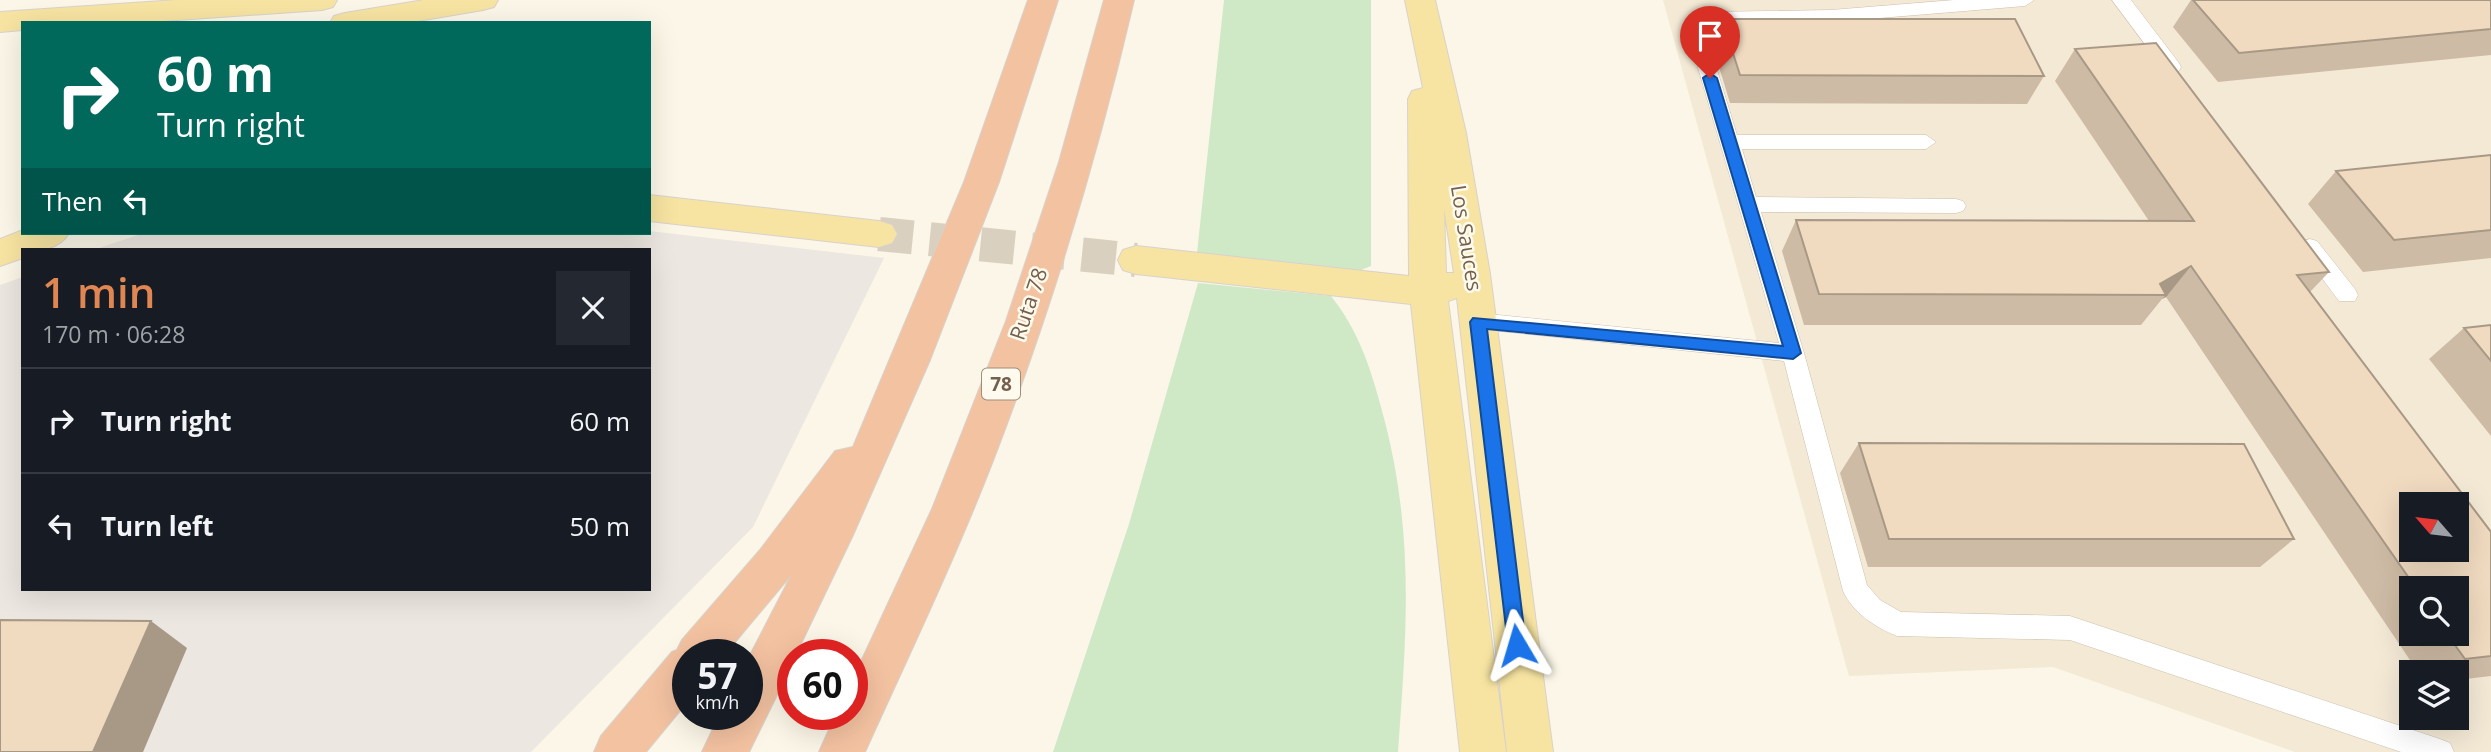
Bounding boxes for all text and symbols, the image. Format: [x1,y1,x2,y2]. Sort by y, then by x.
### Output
pin [1680,6,1740,78]
icon: arrive [1691,17,1729,55]
text: 60 m [157,40,274,106]
icon: right [42,49,133,140]
text: Turn right [157,103,305,146]
icon: left [117,182,155,220]
text: Then [42,183,103,219]
street label: Los Sauces [1445,183,1489,293]
text: 1 min [42,263,155,320]
street label: Ruta 78 [1003,264,1053,343]
button: close [556,271,630,345]
text: 170 m · 06:28 [42,318,185,350]
road number: 78 [982,368,1020,400]
icon: right [42,402,80,440]
text: Turn right [101,403,232,439]
text: 60 m [569,403,630,439]
north arrow [2399,492,2469,562]
map controls [2399,492,2469,730]
icon: left [42,507,80,545]
text: Turn left [101,508,213,544]
text: 50 m [569,508,630,544]
button: search [2399,576,2469,646]
position arrow [1480,608,1554,682]
speed limit sign: 60 [777,639,868,730]
text: 57 [697,652,738,699]
button: layers [2399,660,2469,730]
text: km/h [696,690,739,714]

